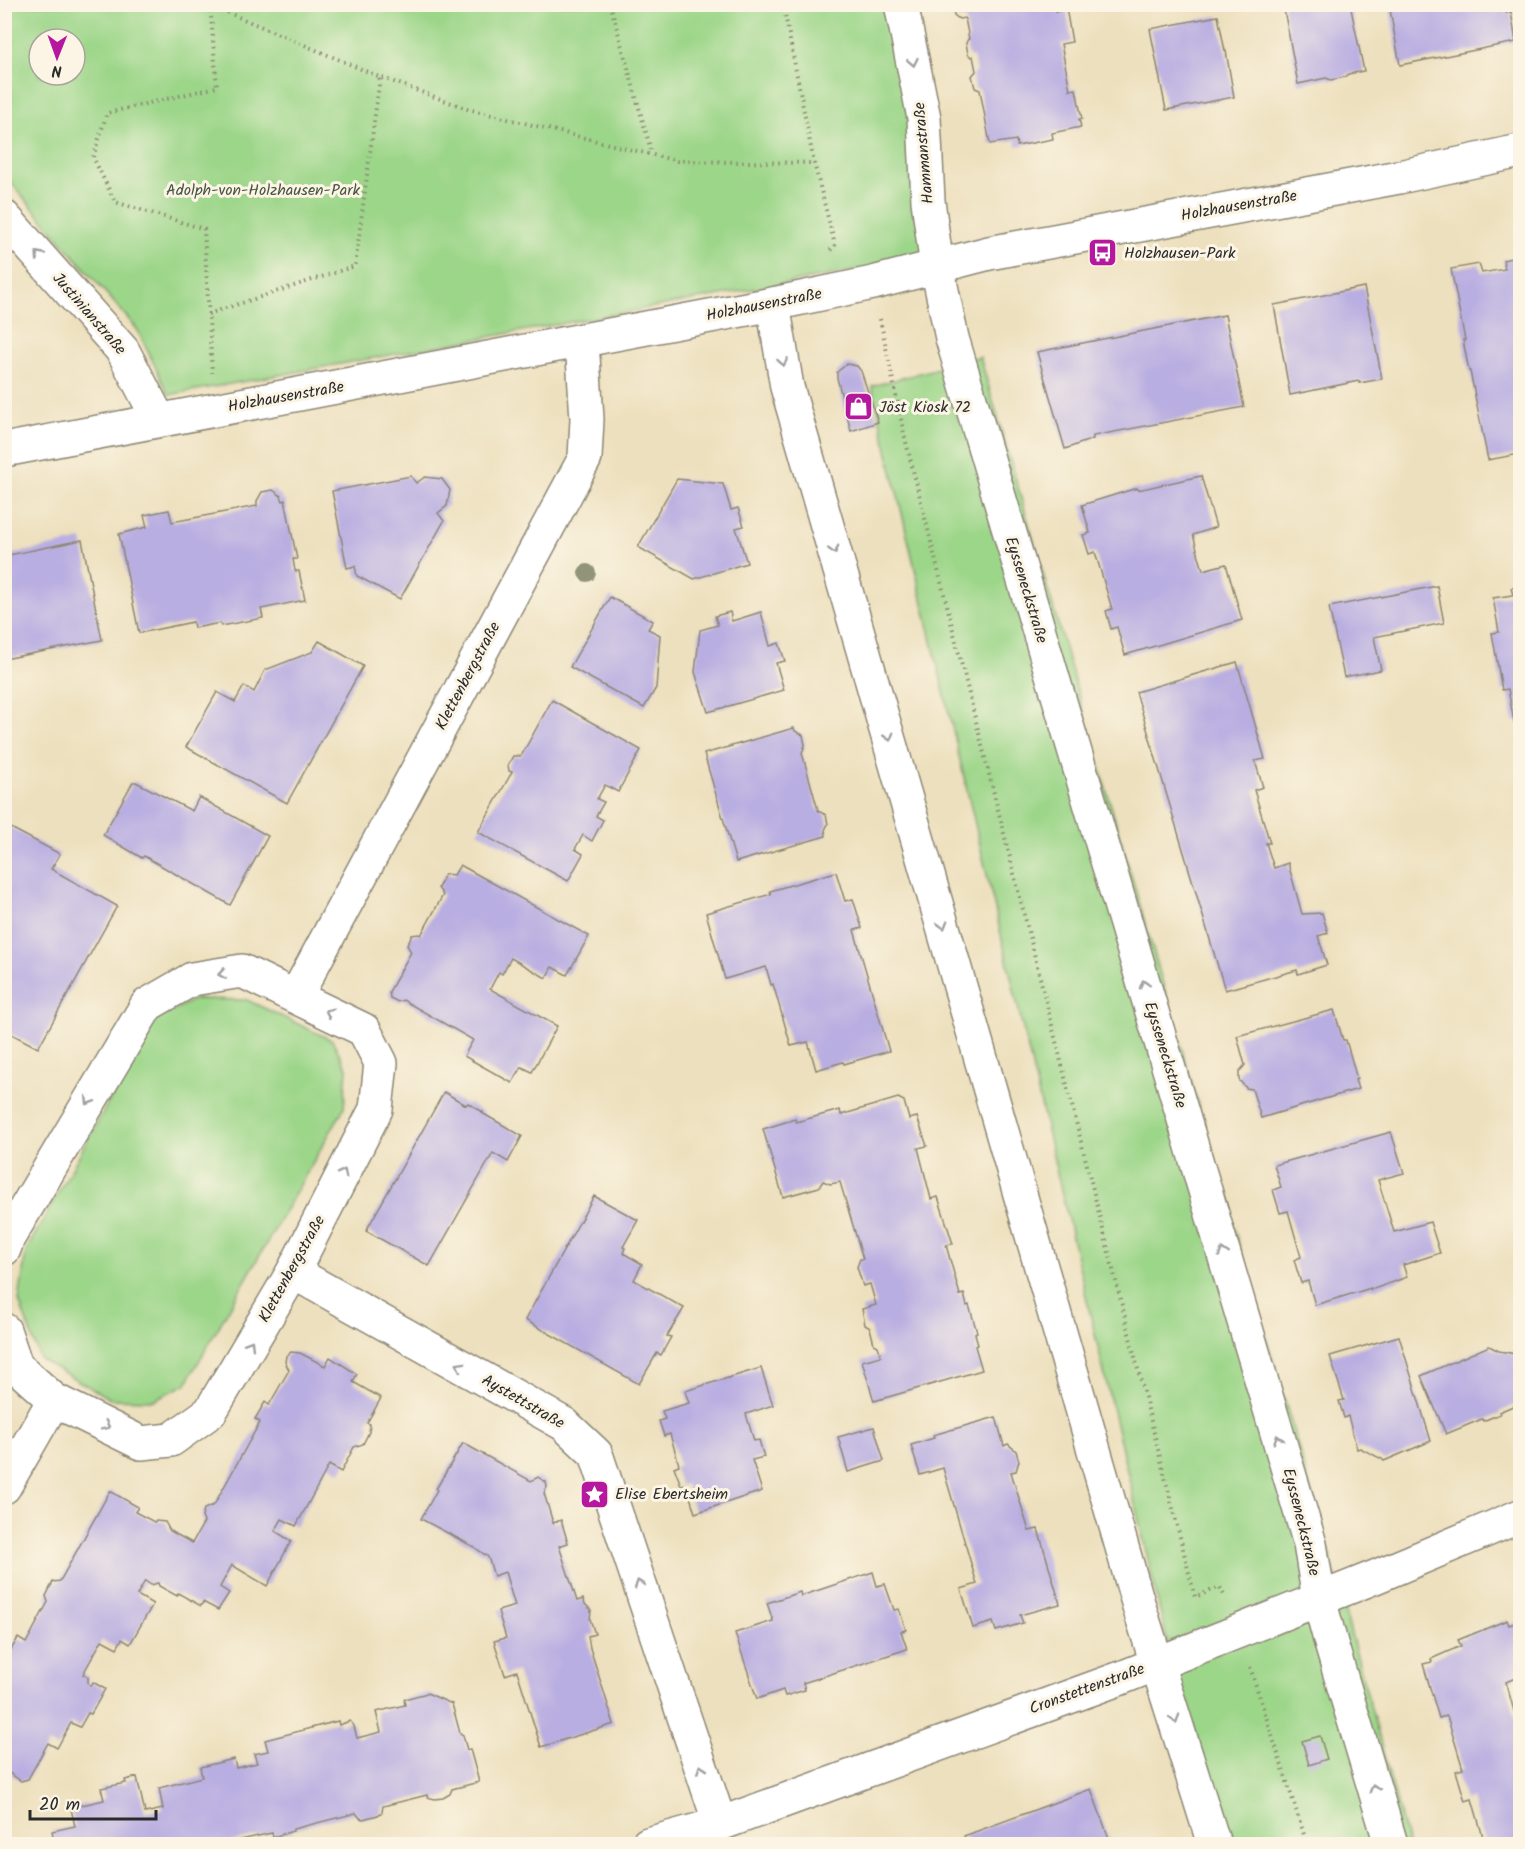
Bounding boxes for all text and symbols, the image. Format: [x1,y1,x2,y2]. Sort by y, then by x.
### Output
north arrow [27,27,87,87]
one-way arrow [906,57,919,67]
text: N [51,58,62,83]
street label: Hammanstraße [907,101,941,205]
park label: Adolph-von-Holzhausen-Park [166,178,360,203]
street label: Holzhausenstraße [1179,183,1299,229]
bus stop icon: Holzhausen-Park [1087,237,1119,269]
place label: Holzhausen-Park [1124,241,1236,266]
one-way arrow [35,251,46,262]
street label: Justinianstraße [46,267,132,361]
street label: Holzhausenstraße [704,282,824,328]
one-way arrow [776,357,789,367]
street label: Holzhausenstraße [226,374,346,420]
shop icon: Jöst Kiosk 72 [842,391,874,423]
place label: Jöst Kiosk 72 [879,395,971,420]
street label: Eysseneckstraße [998,534,1054,646]
one-way arrow [827,545,840,555]
street label: Klettenbergstraße [429,617,507,735]
one-way arrow [881,732,894,742]
one-way arrow [936,919,948,929]
one-way arrow [218,967,227,979]
one-way arrow [1139,979,1151,990]
street label: Eysseneckstraße [1137,999,1193,1111]
one-way arrow [324,1008,335,1020]
one-way arrow [85,1095,97,1105]
one-way arrow [336,1169,347,1180]
street label: Klettenbergstraße [252,1211,332,1327]
one-way arrow [1218,1247,1230,1258]
one-way arrow [242,1340,254,1350]
one-way arrow [456,1361,466,1373]
street label: Aystettstraße [477,1368,569,1436]
one-way arrow [100,1419,111,1430]
one-way arrow [1273,1434,1285,1444]
street label: Eysseneckstraße [1276,1465,1326,1579]
place icon: Elise Ebertsheim [578,1478,610,1510]
place label: Elise Ebertsheim [615,1482,728,1507]
one-way arrow [634,1579,647,1590]
street label: Cronstettenstraße [1026,1657,1148,1721]
one-way arrow [1168,1713,1180,1724]
one-way arrow [696,1764,709,1775]
scale bar [30,1783,156,1821]
one-way arrow [1369,1783,1381,1794]
text: 20 m [39,1791,80,1820]

